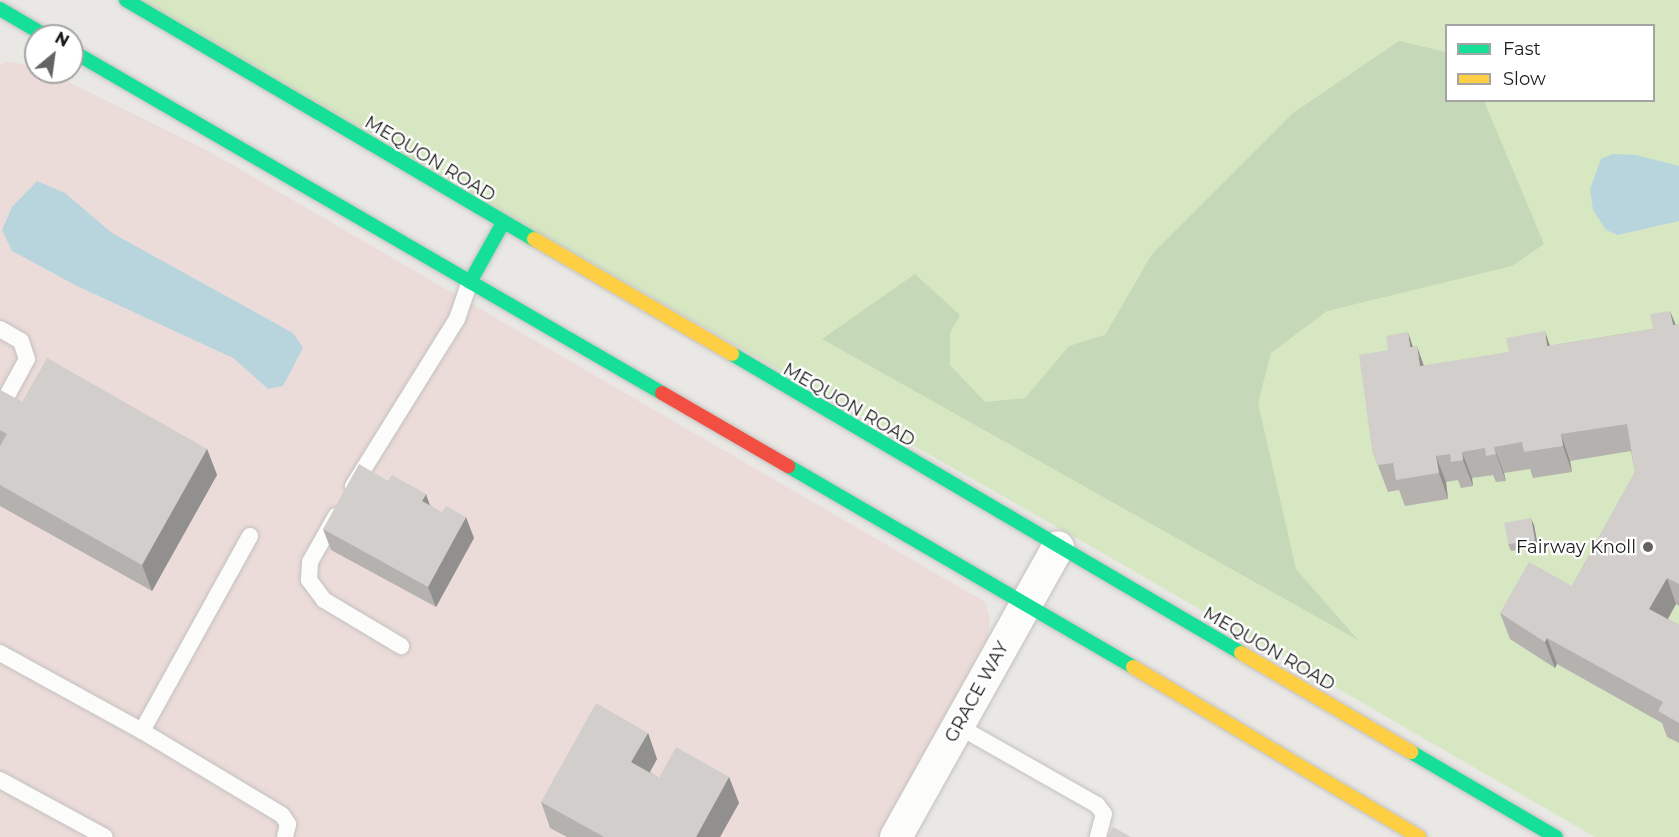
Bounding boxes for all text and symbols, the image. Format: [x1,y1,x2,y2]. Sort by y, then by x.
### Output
north arrow [24,24,84,84]
legend [1445,24,1655,102]
text: N [52,28,72,51]
text: Fast [1503,38,1541,60]
text: Slow [1503,68,1546,90]
street label: MEQUON ROAD [361,111,499,207]
street label: MEQUON ROAD [779,358,919,452]
place label: Fairway Knoll [1516,536,1636,558]
marker: Fairway Knoll [1641,540,1655,554]
street label: MEQUON ROAD [1199,602,1339,696]
street label: GRACE WAY [940,638,1014,746]

